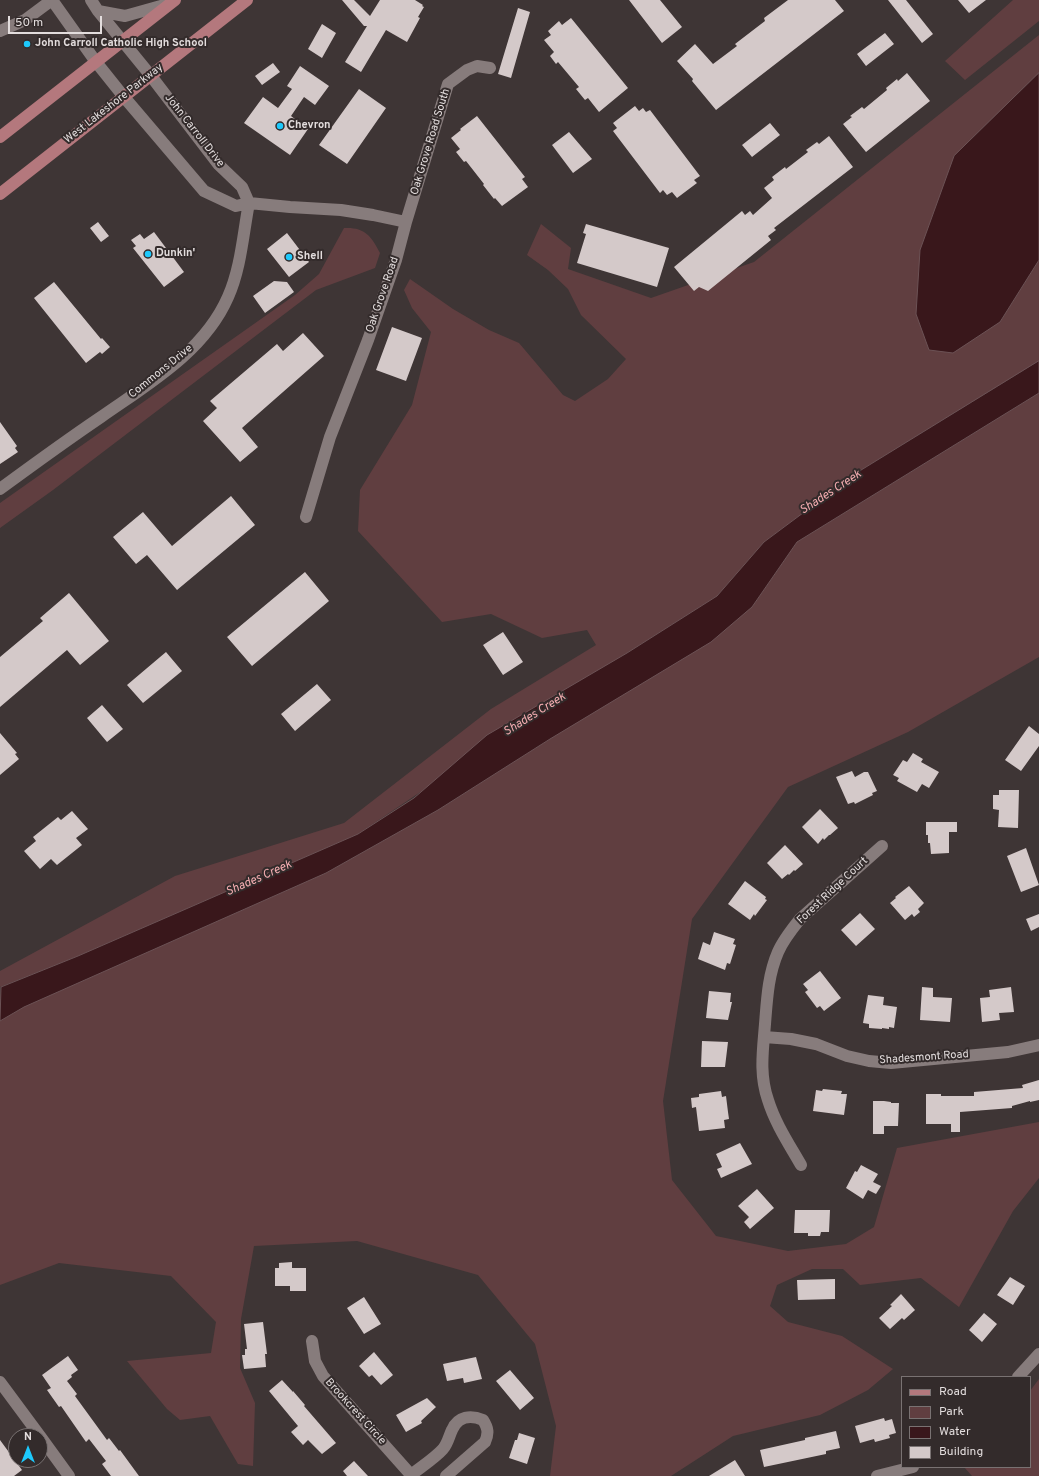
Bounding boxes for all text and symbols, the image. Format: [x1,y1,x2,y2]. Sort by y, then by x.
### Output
scale bar [10,8,104,34]
text: 50 m [15,15,43,31]
place label: John Carroll Catholic High School [35,37,207,51]
marker: John Carroll Catholic High School [22,39,32,49]
street label: West Lakeshore Parkway [62,61,166,147]
street label: Oak Grove Road South [409,87,453,197]
street label: John Carroll Drive [161,92,227,170]
place label: Chevron [288,119,331,133]
marker: Chevron [275,121,285,131]
place label: Dunkin' [156,247,195,261]
marker: Dunkin' [143,249,153,259]
place label: Shell [297,250,323,264]
marker: Shell [284,252,294,262]
street label: Oak Grove Road [364,255,402,335]
street label: Commons Drive [126,342,196,402]
water label: Shades Creek [797,468,865,518]
water label: Shades Creek [501,690,569,740]
street label: Forest Ridge Court [795,855,871,927]
water label: Shades Creek [224,858,294,900]
street label: Shadesmont Road [879,1048,969,1068]
street label: Brookcrest Circle [322,1376,388,1448]
legend [901,1376,1031,1468]
text: Road [939,1384,967,1400]
text: Park [939,1404,964,1420]
text: Water [939,1424,971,1440]
north arrow [8,1428,48,1468]
text: N [24,1430,32,1444]
text: Building [939,1444,983,1460]

